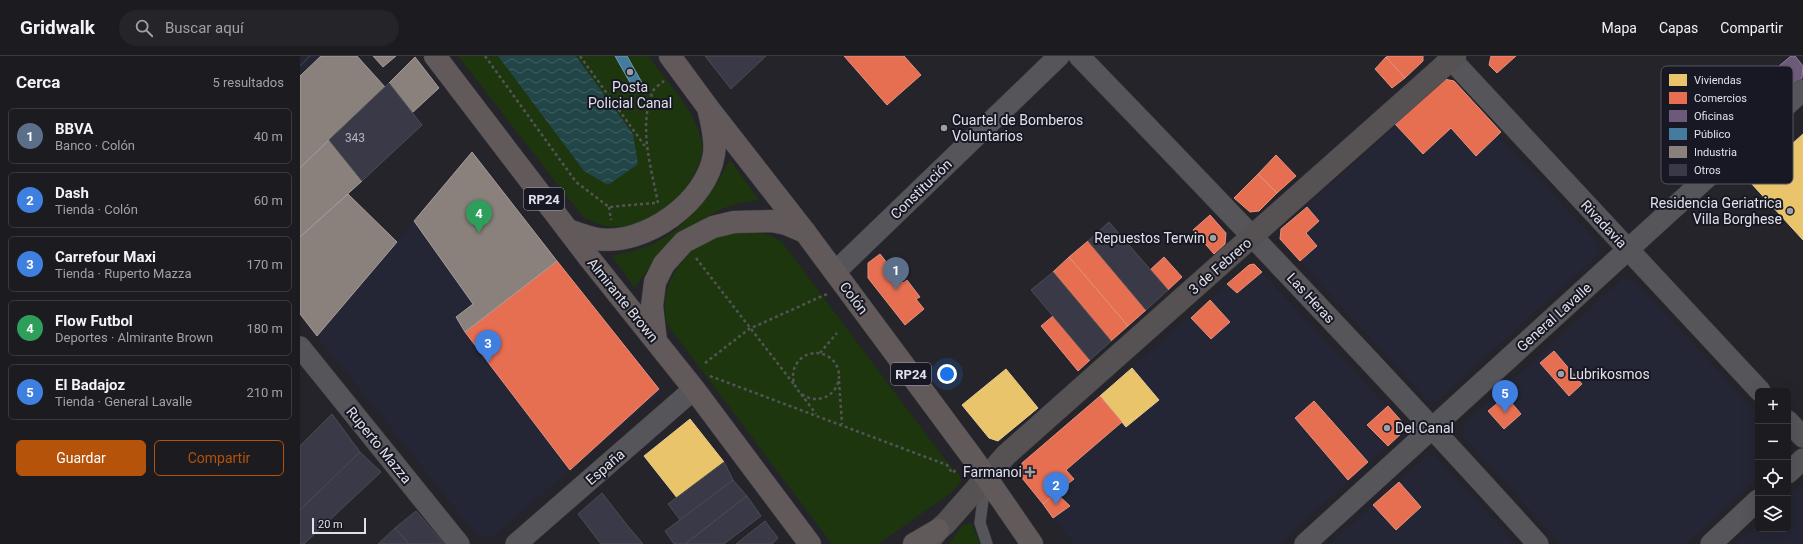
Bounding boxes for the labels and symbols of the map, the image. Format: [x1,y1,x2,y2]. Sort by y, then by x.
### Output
legend [1661,66,1793,184]
marker: Posta Policial Canal [625,67,635,77]
text: Viviendas [1694,74,1742,87]
place label: Posta Policial Canal [588,79,672,111]
text: Comercios [1694,92,1747,105]
text: Oficinas [1694,110,1734,123]
place label: Cuartel de Bomberos Voluntarios [952,112,1083,144]
marker: Cuartel de Bomberos Voluntarios [939,123,949,133]
text: Público [1694,128,1731,141]
house number: 343 [345,131,365,145]
text: Industria [1694,146,1737,159]
street label: Constitución [887,156,955,222]
text: Otros [1694,164,1721,177]
road number: RP24 [524,188,564,210]
place label: Residencia Geriatrica Villa Borghese [1650,195,1782,227]
street label: Rivadavia [1578,197,1630,251]
pin: 4 [466,200,492,233]
marker: Residencia Geriatrica Villa Borghese [1785,206,1795,216]
place label: Repuestos Terwin [1094,230,1205,246]
marker: Repuestos Terwin [1208,233,1218,243]
street label: 3 de Febrero [1185,234,1255,298]
street label: Almirante Brown [584,255,662,345]
pin: 1 [883,257,909,290]
street label: Las Heras [1284,270,1338,326]
street label: Colón [837,279,871,317]
street label: General Lavalle [1513,279,1595,355]
pin: 3 [475,330,501,363]
road number: RP24 [891,363,931,385]
your location [937,364,957,384]
place label: Lubrikosmos [1569,366,1650,382]
marker: Lubrikosmos [1556,369,1566,379]
pin: 5 [1492,380,1518,413]
street label: Ruperto Mazza [343,403,415,487]
place label: Del Canal [1395,420,1454,436]
marker: Del Canal [1382,423,1392,433]
street label: España [582,446,628,488]
place label: Farmanoi [963,464,1022,480]
marker: Farmanoi [1025,467,1035,477]
pin: 2 [1043,472,1069,505]
scale bar [312,516,366,535]

